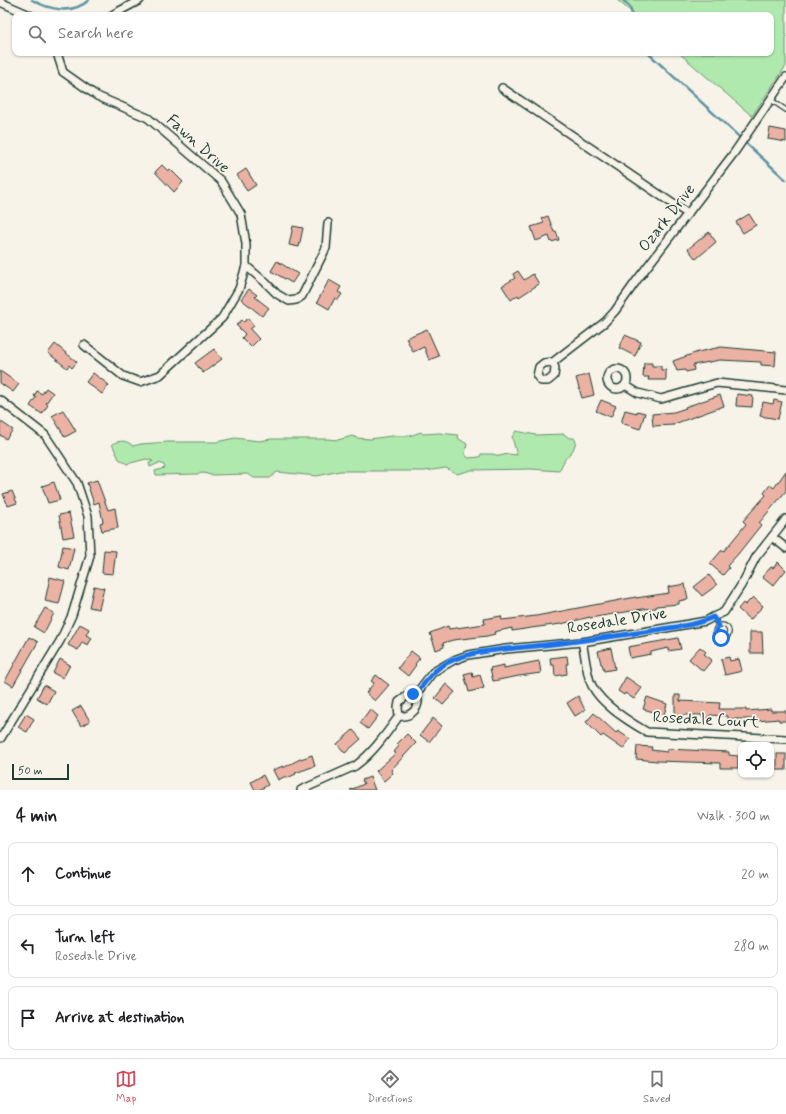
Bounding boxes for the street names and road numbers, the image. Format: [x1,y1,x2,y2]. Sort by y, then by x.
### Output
street label: Fawn Drive [162,110,234,178]
street label: Ozark Drive [634,180,700,256]
street label: Rosedale Drive [566,603,669,639]
street label: Rosedale Court [652,707,760,733]

